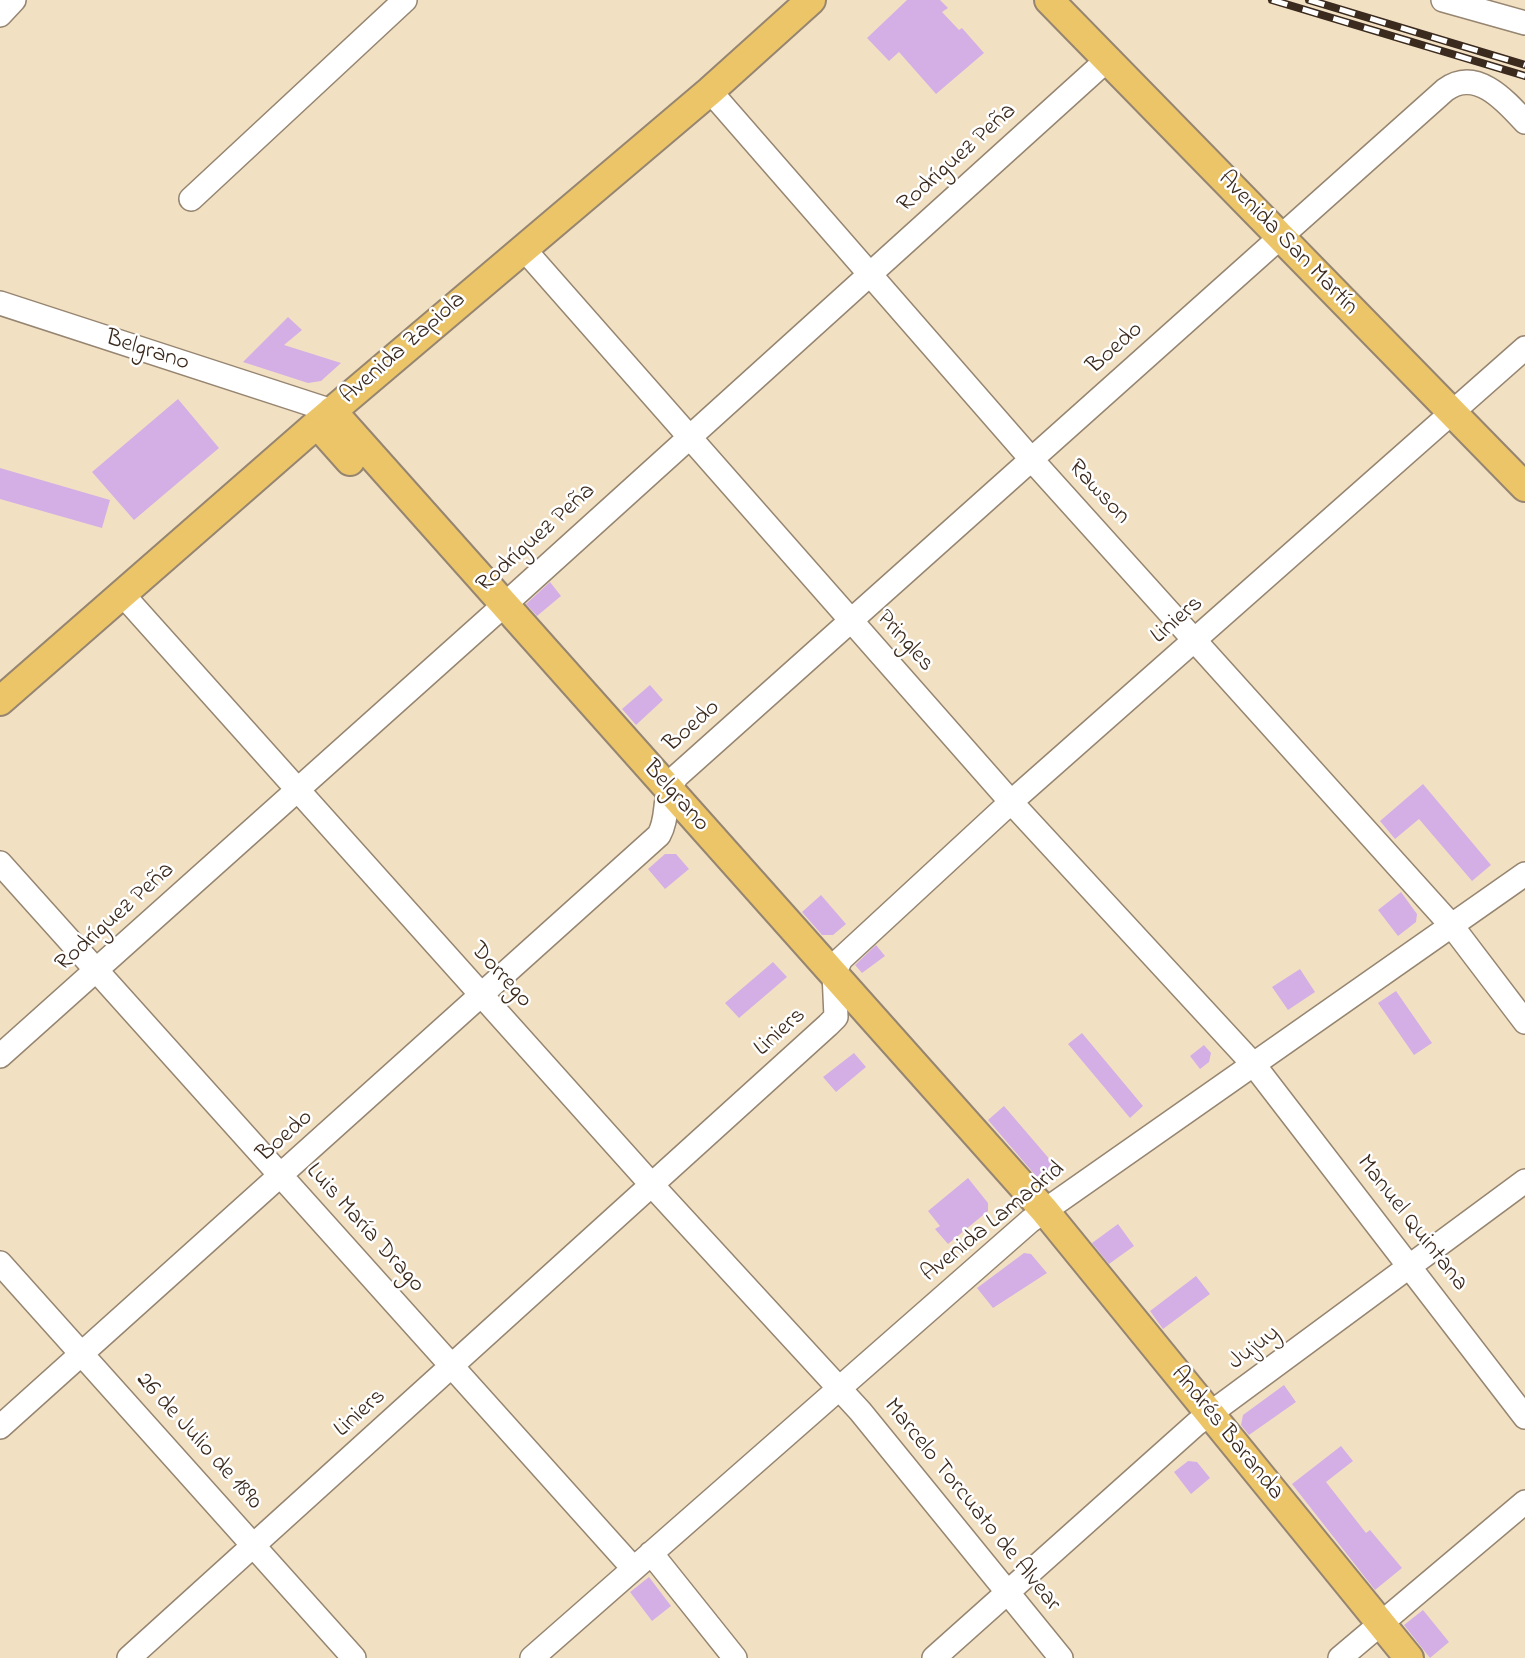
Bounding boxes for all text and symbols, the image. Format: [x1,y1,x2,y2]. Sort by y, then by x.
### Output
street label: Rodríguez Peña [893,98,1023,220]
street label: Avenida San Martín [1211,166,1363,322]
street label: Avenida Zapiola [335,287,473,411]
street label: Boedo [1082,316,1150,382]
street label: Belgrano [101,325,193,379]
street label: Rawson [1061,454,1135,532]
street label: Rodríguez Peña [472,478,602,600]
street label: Liniers [1146,591,1210,651]
street label: Pringles [869,605,939,679]
street label: Boedo [659,694,727,760]
street label: Belgrano [635,755,715,839]
street label: Rodríguez Peña [51,857,181,979]
street label: Dorrego [463,937,537,1015]
street label: Liniers [749,1002,813,1064]
street label: Boedo [252,1104,320,1170]
street label: Manuel Quintana [1349,1150,1473,1298]
street label: Avenida Lamadrid [916,1156,1072,1290]
street label: Luis María Drago [298,1158,430,1300]
street label: Jujuy [1224,1320,1286,1378]
street label: Andrés Baranda [1163,1361,1289,1507]
street label: 26 de Julio de 1890 [129,1367,267,1517]
street label: Liniers [329,1383,393,1445]
street label: Marcelo Torcuato de Alvear [876,1394,1066,1618]

